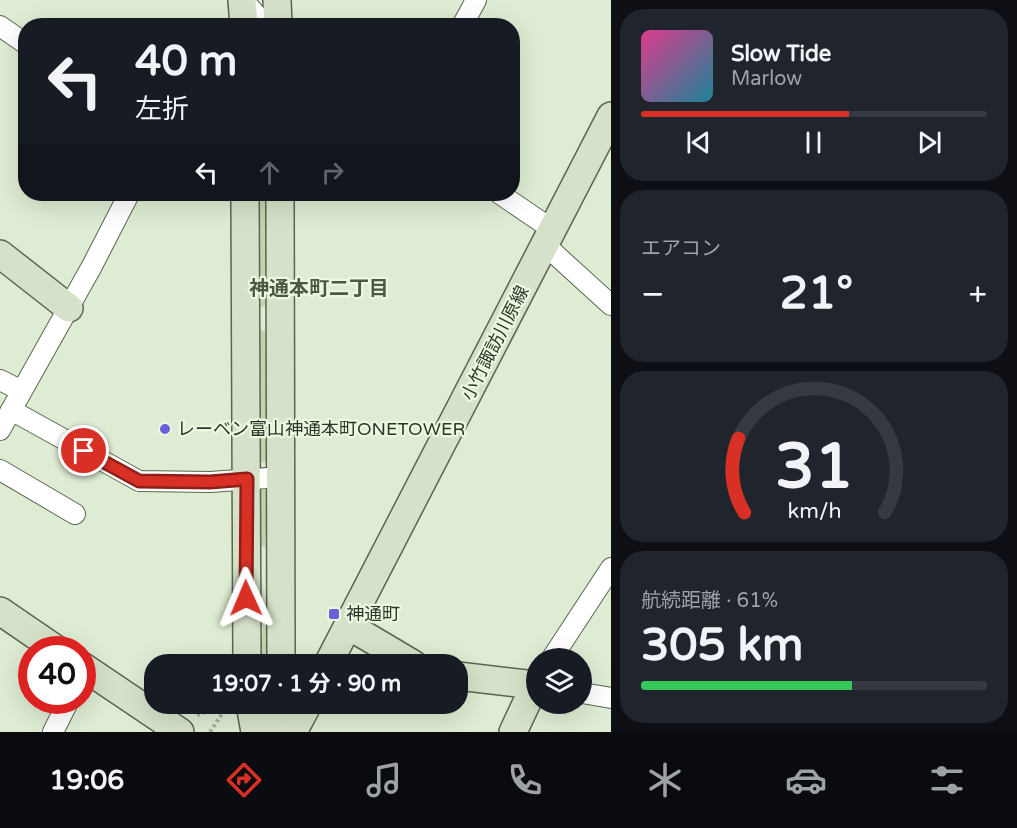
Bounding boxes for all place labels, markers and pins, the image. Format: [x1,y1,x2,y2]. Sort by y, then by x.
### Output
place label: レーベン富山神通本町ONETOWER [177,418,465,440]
marker: レーベン富山神通本町ONETOWER [158,422,172,436]
pin [58,425,109,476]
place label: 神通町 [346,603,400,625]
marker: 神通町 [327,607,341,621]

